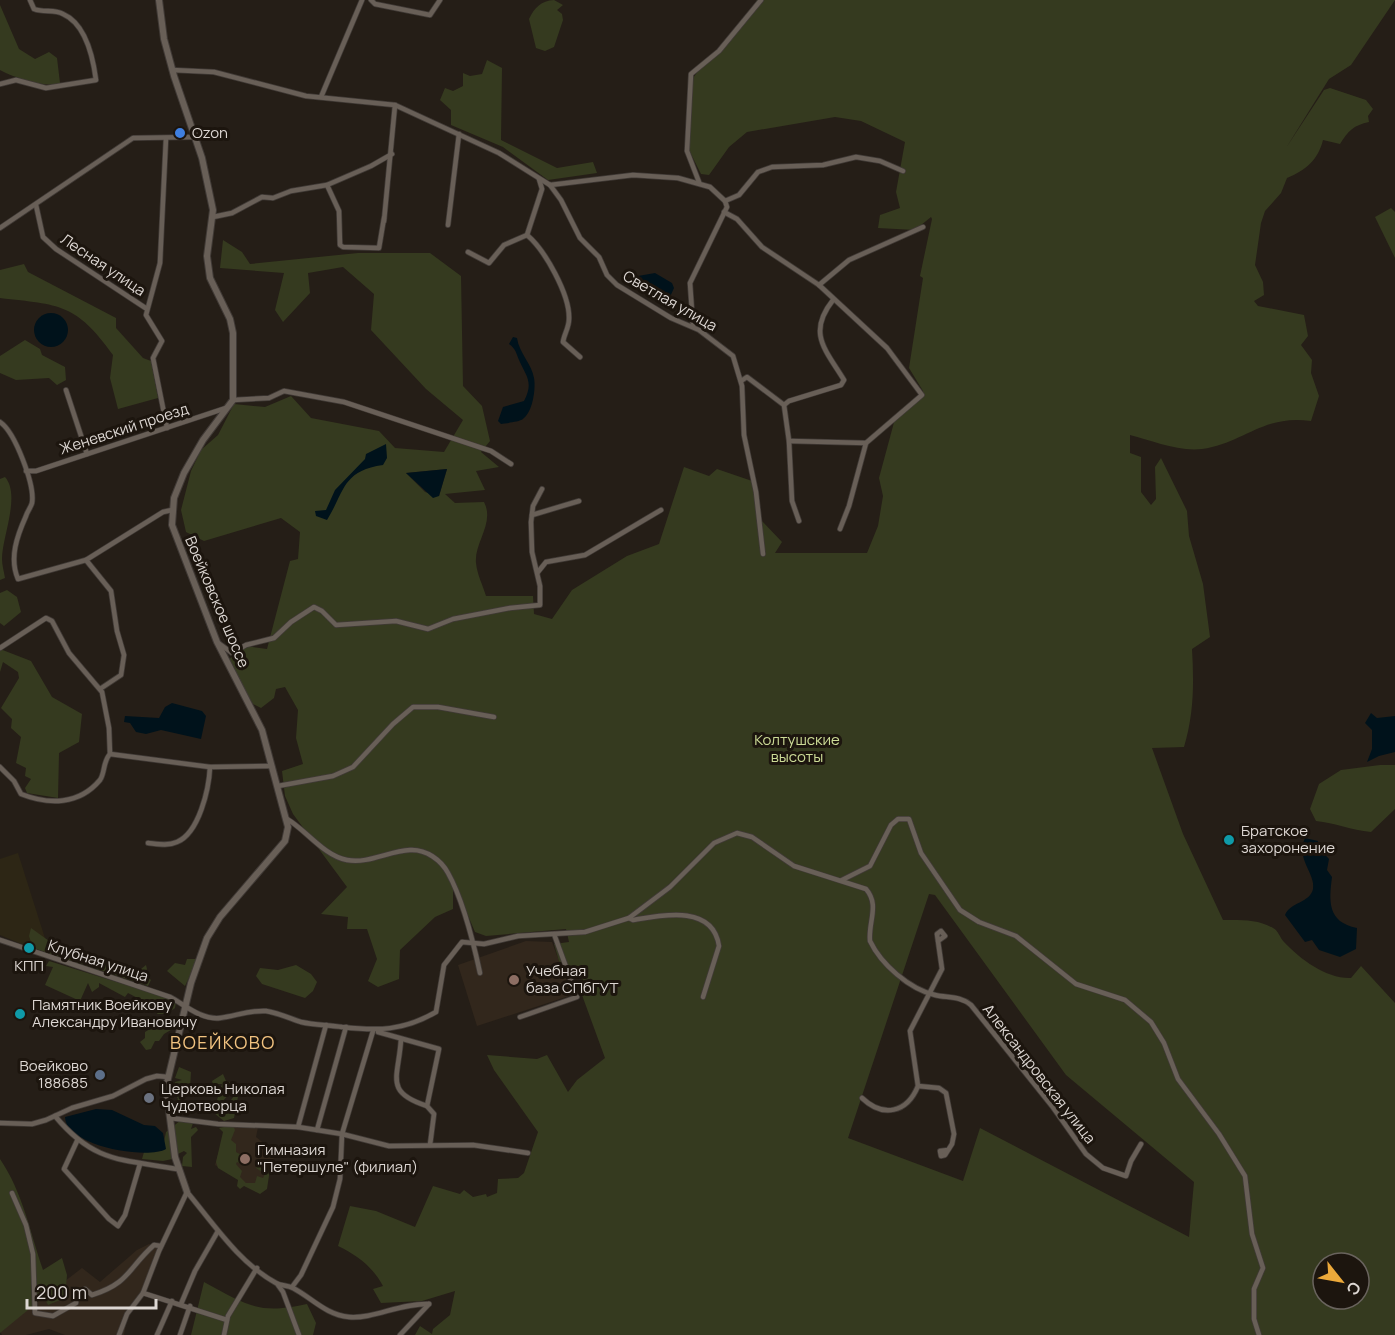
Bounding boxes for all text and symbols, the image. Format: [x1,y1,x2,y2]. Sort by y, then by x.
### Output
place label: Ozon [192,122,228,143]
marker: Ozon [173,126,187,140]
street label: Лесная улица [57,228,150,301]
street label: Светлая улица [619,265,721,336]
street label: Женевский проезд [57,398,191,459]
street label: Воейковское шоссе [180,533,255,671]
park label: Колтушские высоты [754,729,840,767]
place label: Братское захоронение [1241,820,1335,858]
marker: Братское захоронение [1222,833,1236,847]
street label: Клубная улица [45,934,151,987]
marker: КПП [22,941,36,955]
place label: КПП [14,955,44,976]
place label: Учебная база СПбГУТ [526,960,619,998]
marker: Учебная база СПбГУТ [507,973,521,987]
place label: Памятник Воейкову Александру Ивановичу [32,994,197,1032]
street label: Александровская улица [978,999,1101,1148]
marker: Памятник Воейкову Александру Ивановичу [13,1007,27,1021]
district label: ВОЕЙКОВО [170,1030,276,1054]
place label: Воейково 188685 [20,1055,88,1093]
marker: Воейково 188685 [93,1068,107,1082]
place label: Церковь Николая Чудотворца [161,1078,285,1116]
marker: Церковь Николая Чудотворца [142,1091,156,1105]
place label: Гимназия "Петершуле" (филиал) [257,1139,418,1177]
marker: Гимназия "Петершуле" (филиал) [238,1152,252,1166]
north arrow [1311,1251,1371,1311]
scale bar [27,1272,156,1310]
text: С [1341,1278,1366,1300]
text: 200 m [36,1280,87,1304]

